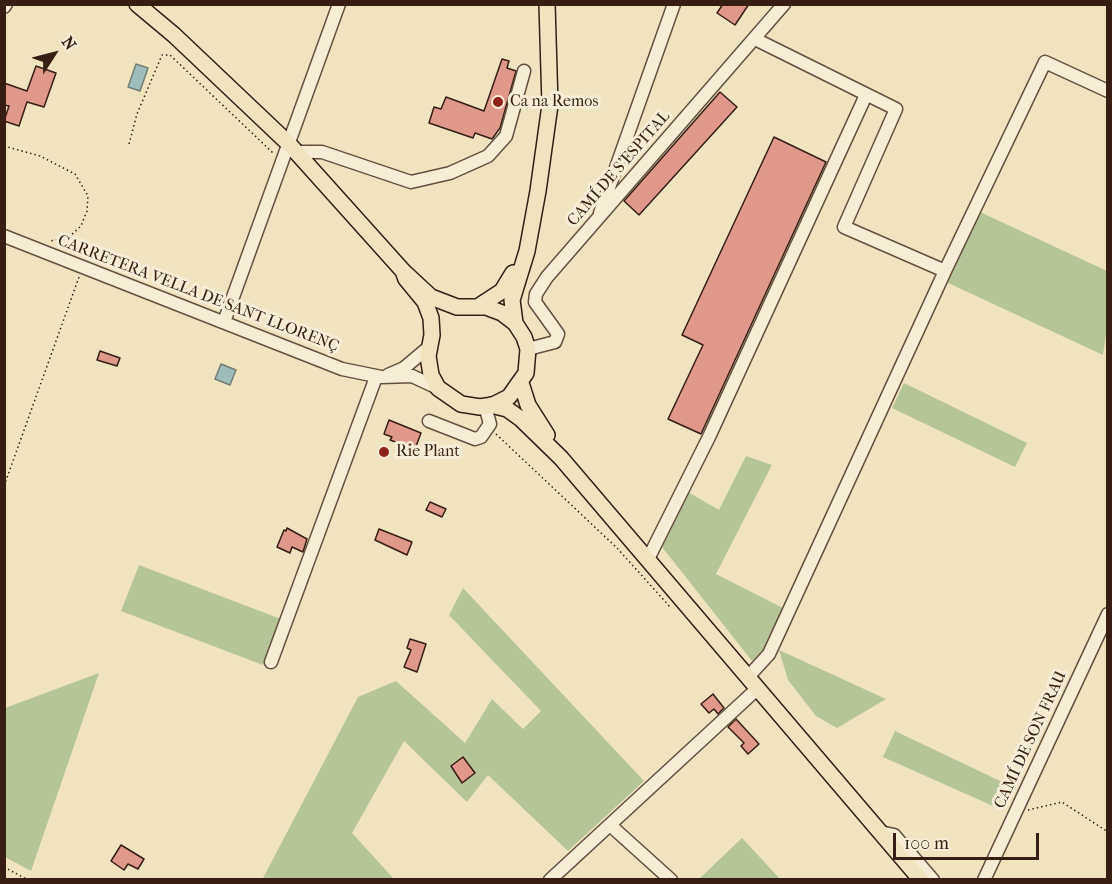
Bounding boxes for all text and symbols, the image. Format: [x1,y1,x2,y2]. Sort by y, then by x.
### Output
north arrow [24,24,84,84]
text: N [58,33,80,54]
place label: Ca na Remos [510,92,598,112]
marker: Ca na Remos [491,95,505,109]
street label: CAMÍ DE S'ESPITAL [564,107,674,231]
street label: CARRETERA VELLA DE SANT LLORENÇ [55,231,341,357]
place label: Rie Plant [396,442,460,462]
marker: Rie Plant [377,445,391,459]
street label: CAMÍ DE SON FRAU [991,668,1071,812]
scale bar [896,821,1042,859]
text: 100 m [904,833,949,854]

